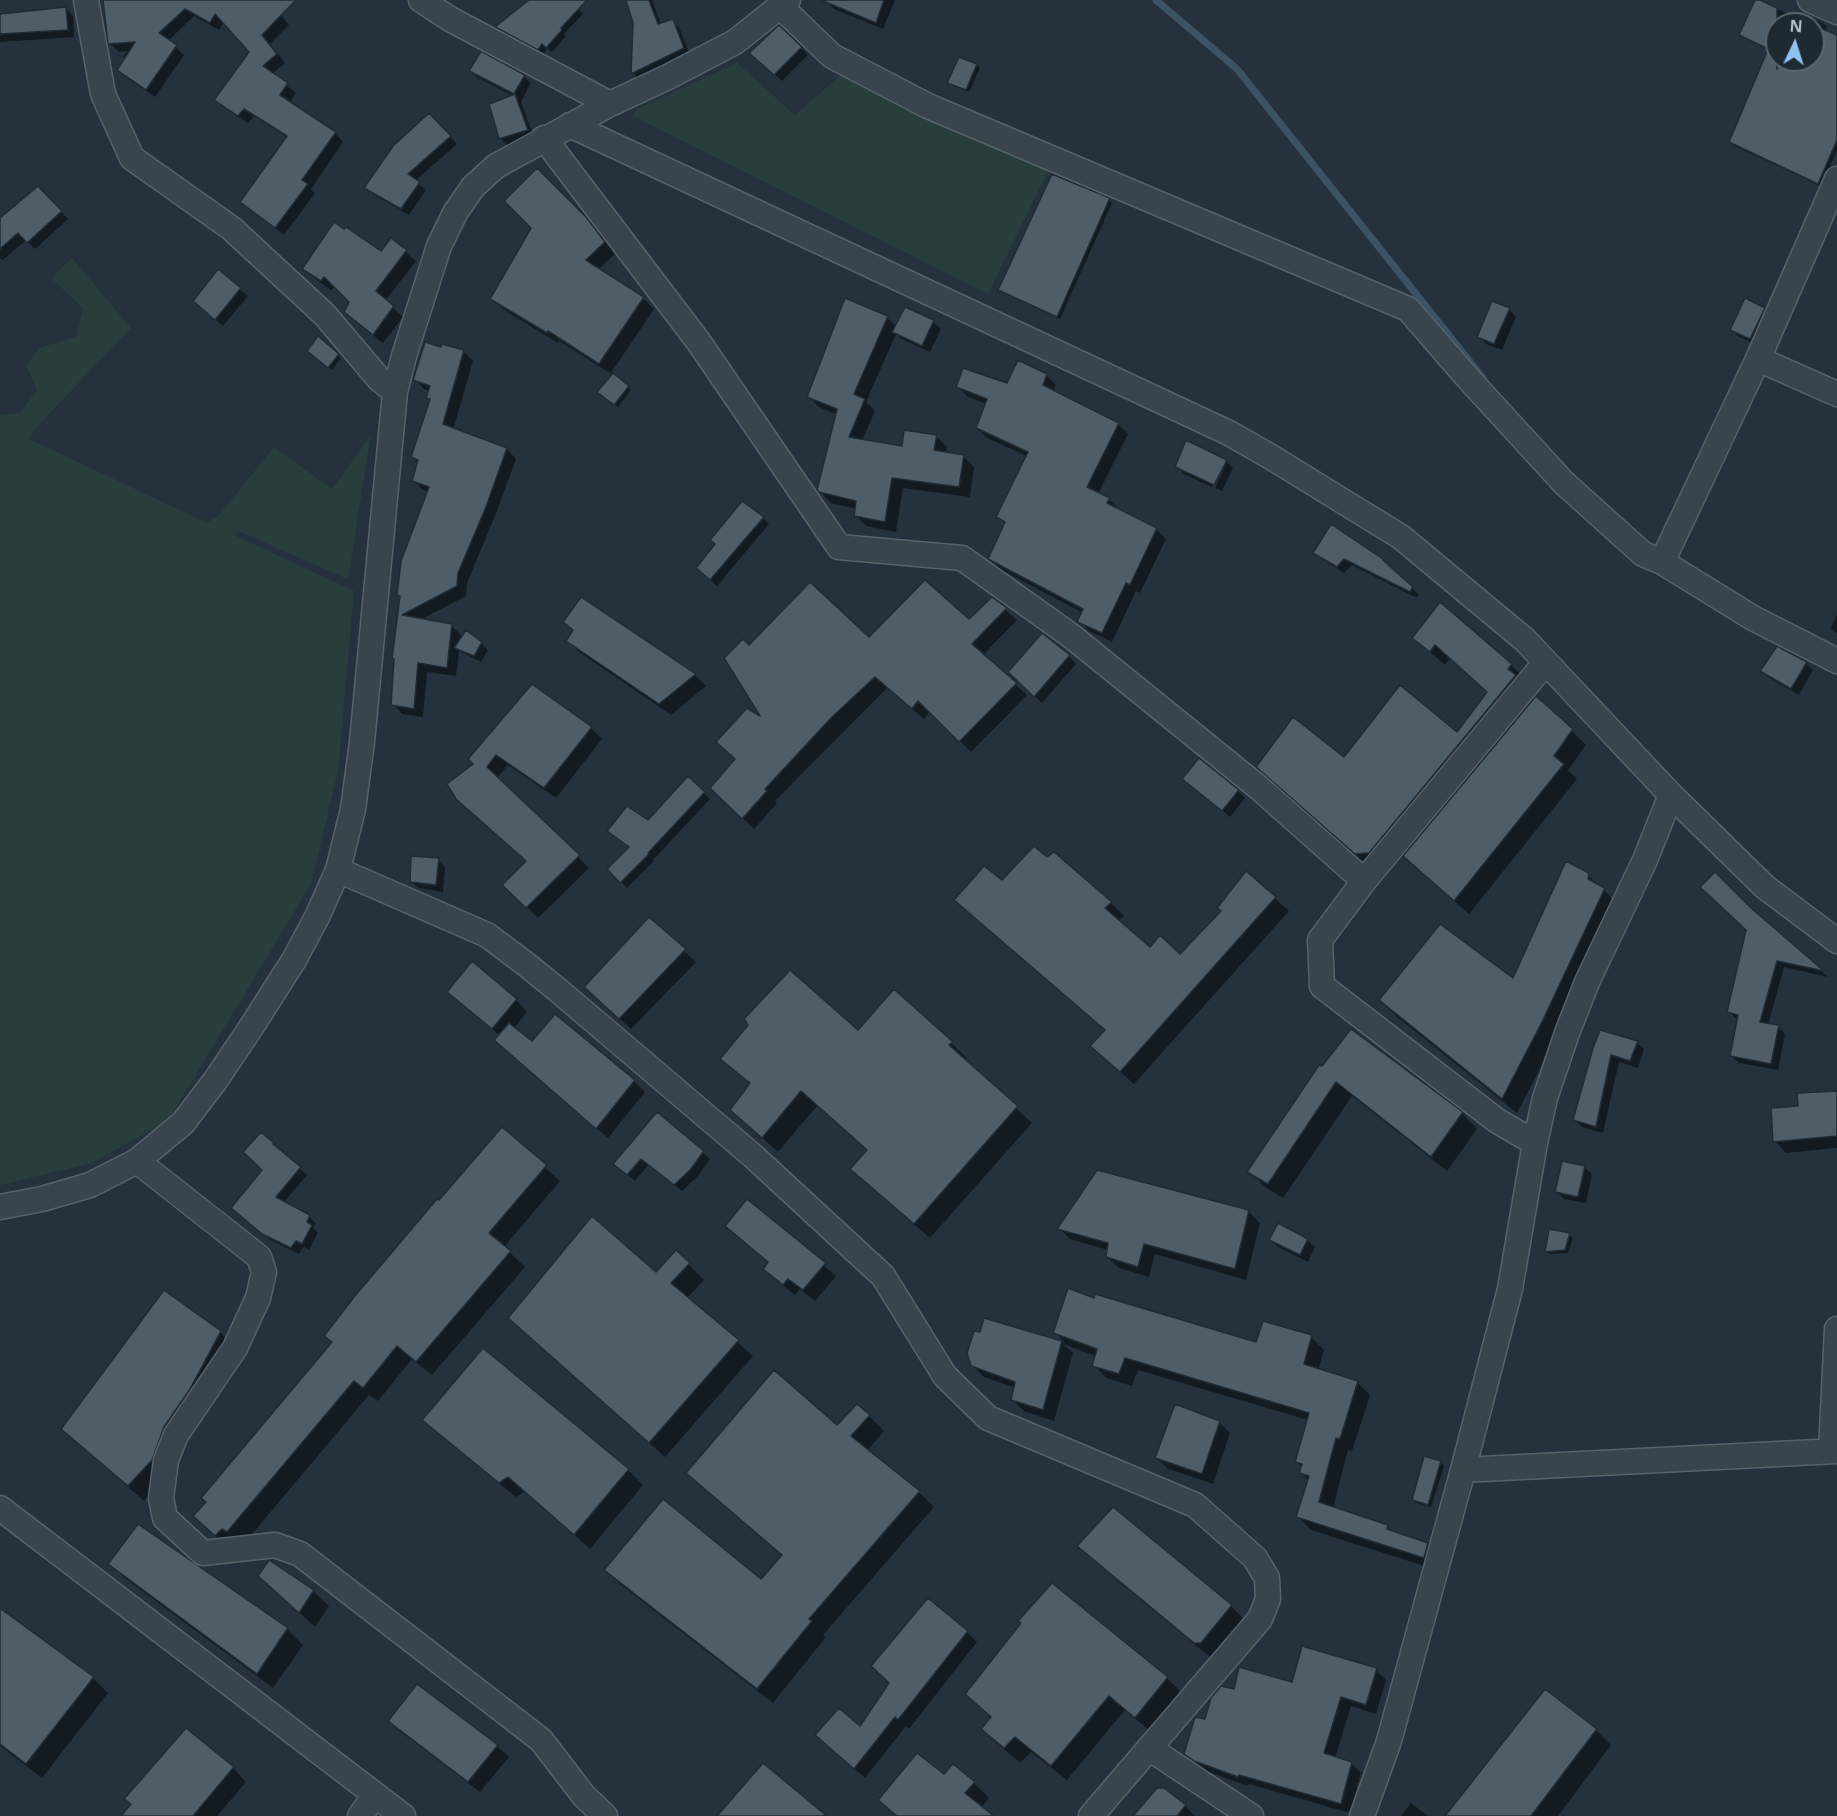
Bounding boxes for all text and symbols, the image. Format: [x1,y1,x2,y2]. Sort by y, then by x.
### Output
north arrow [1765,12,1825,72]
text: N [1789,15,1803,37]

